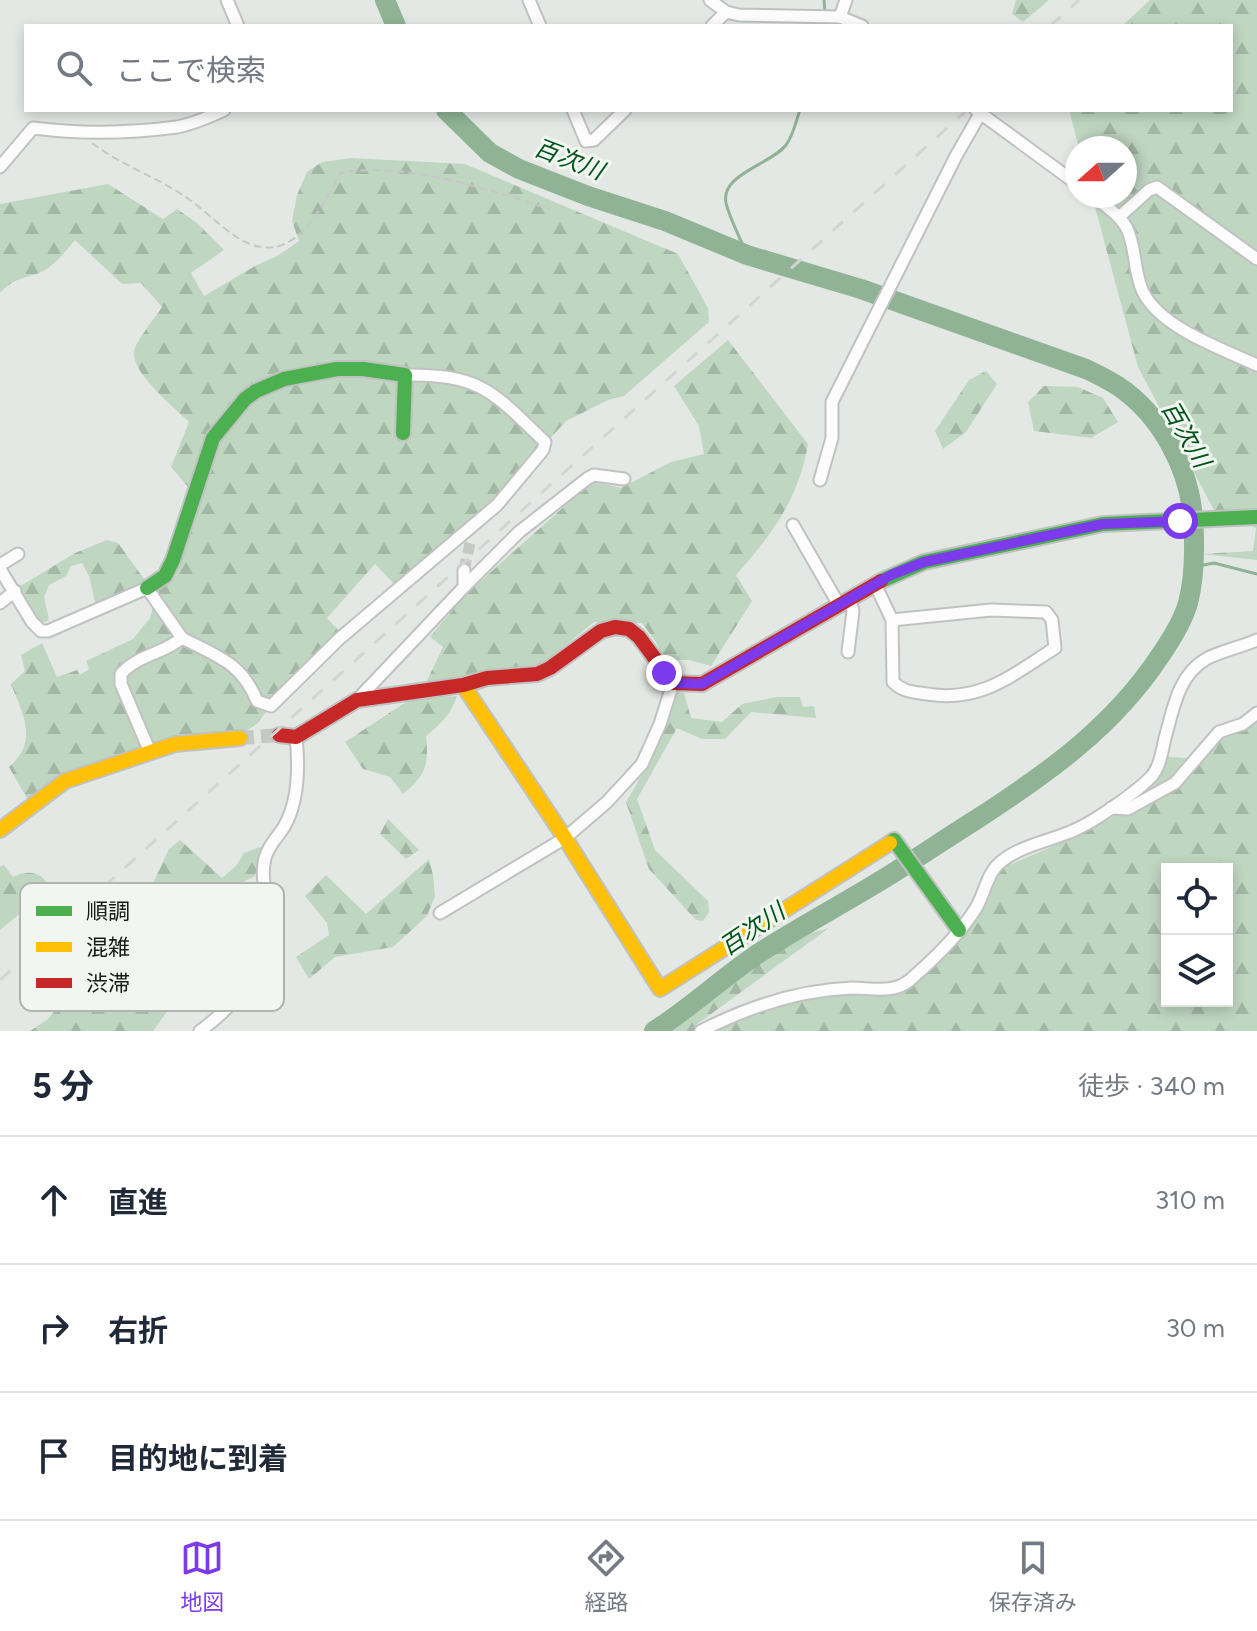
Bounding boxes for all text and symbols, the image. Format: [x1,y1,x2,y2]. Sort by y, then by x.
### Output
search box [24,24,1233,112]
icon: search [52,46,96,90]
text: ここで検索 [116,52,266,89]
water label: 百次川 [530,133,611,187]
north arrow [1065,136,1137,208]
water label: 百次川 [1155,396,1218,475]
route start [1162,503,1198,539]
route end [646,655,682,691]
map controls [1161,863,1233,1007]
button: locate [1161,863,1233,935]
legend [20,883,284,1011]
water label: 百次川 [714,895,792,961]
text: 順調 [86,898,130,925]
text: 混雑 [86,934,130,961]
button: layers [1161,935,1233,1007]
text: 渋滞 [86,970,130,997]
text: 5 分 [32,1066,94,1107]
text: 徒歩 · 340 m [1078,1070,1225,1102]
icon: ahead [32,1178,76,1222]
text: 直進 [108,1184,168,1221]
text: 310 m [1155,1184,1225,1216]
icon: right [32,1306,76,1350]
text: 右折 [108,1312,168,1349]
text: 30 m [1166,1312,1225,1344]
icon: arrive [32,1434,76,1478]
text: 目的地に到着 [108,1440,288,1477]
tab: 地図 [180,1536,224,1616]
tab: 経路 [584,1536,629,1616]
tab: 保存済み [989,1536,1077,1616]

